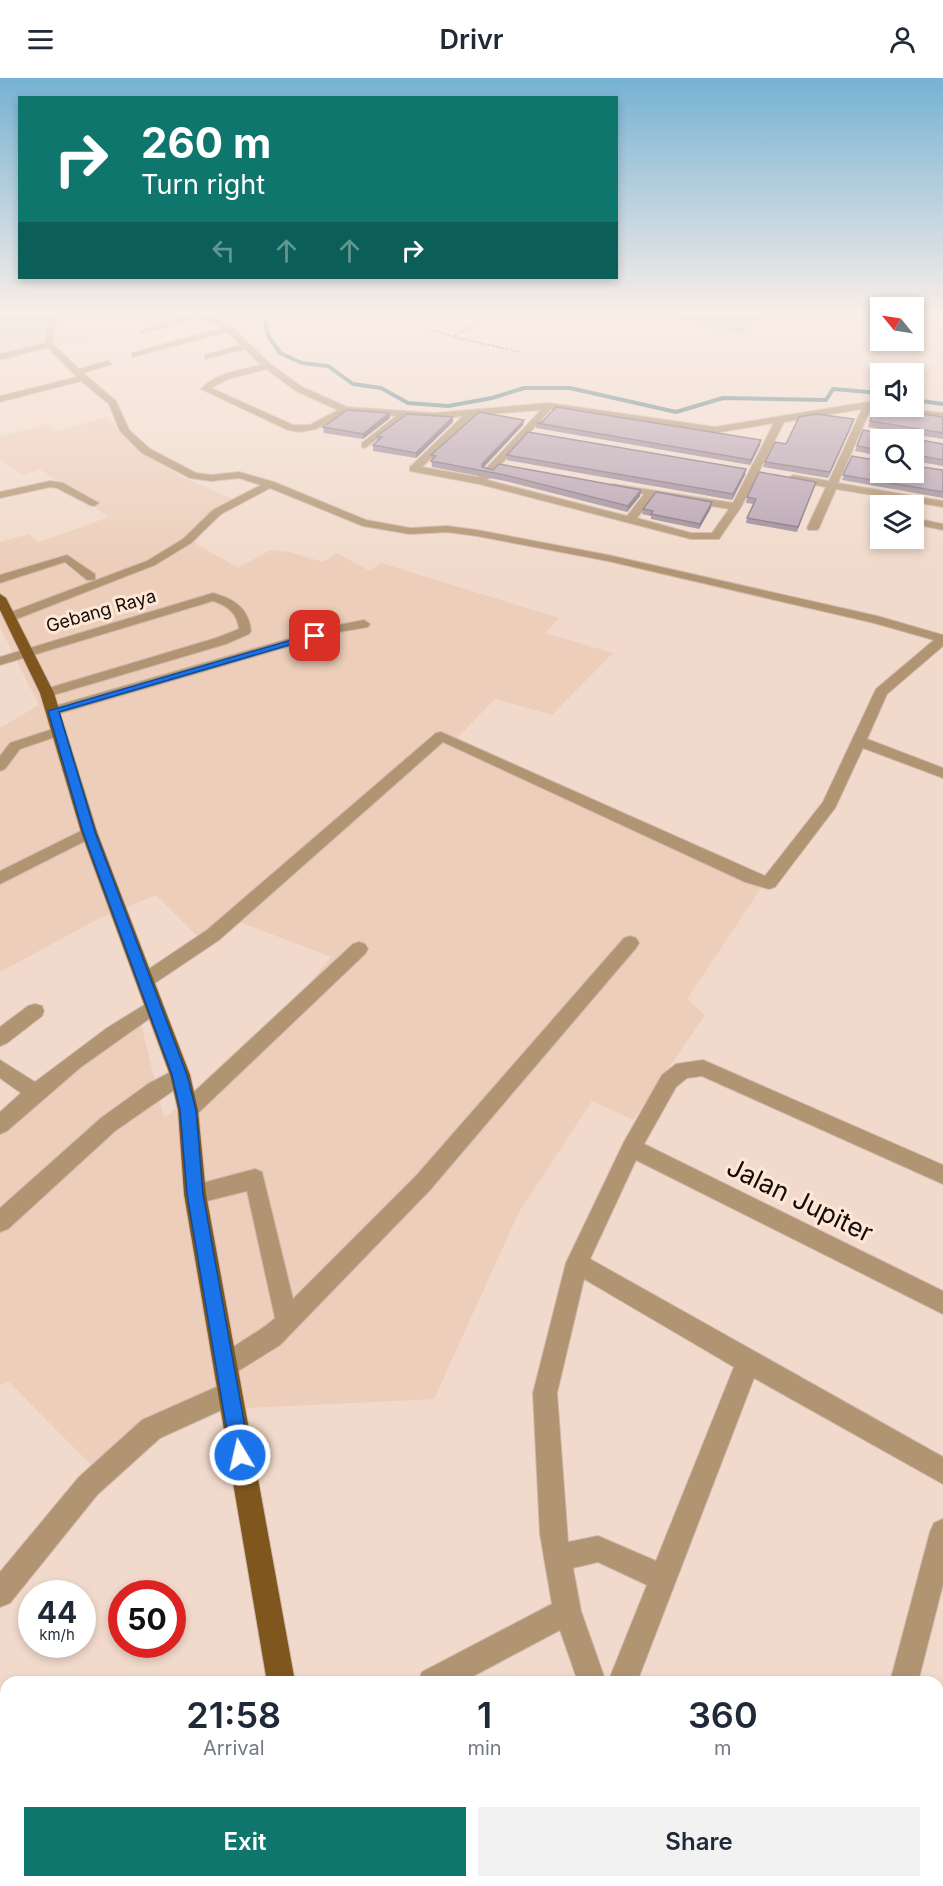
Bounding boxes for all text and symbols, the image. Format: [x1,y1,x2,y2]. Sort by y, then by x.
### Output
icon: menu [24,23,57,56]
text: Drivr [439,23,504,56]
icon: person [886,23,919,56]
text: 260 m [141,117,271,168]
icon: right [42,120,120,198]
text: Turn right [141,168,265,201]
icon: left [207,234,240,267]
icon: ahead [270,234,303,267]
icon: ahead [333,234,366,267]
icon: right [396,234,429,267]
north arrow [870,297,924,351]
map controls [870,297,924,549]
button: sound [870,363,924,417]
button: search [870,429,924,483]
button: layers [870,495,924,549]
street label: Gebang Raya [43,585,158,636]
pin [289,610,340,661]
icon: arrive [298,619,331,652]
street label: Jalan Jupiter [722,1151,878,1248]
position arrow [208,1423,272,1487]
speed limit sign: 50 [108,1580,186,1658]
text: 44 [37,1594,77,1630]
text: km/h [39,1625,75,1644]
text: 21:58 [186,1693,281,1737]
text: 1 [477,1693,492,1737]
text: 360 [688,1693,758,1737]
text: Arrival [203,1736,265,1760]
text: min [467,1736,502,1760]
text: m [714,1736,732,1760]
button: Exit [24,1807,466,1876]
button: Share [478,1807,920,1876]

